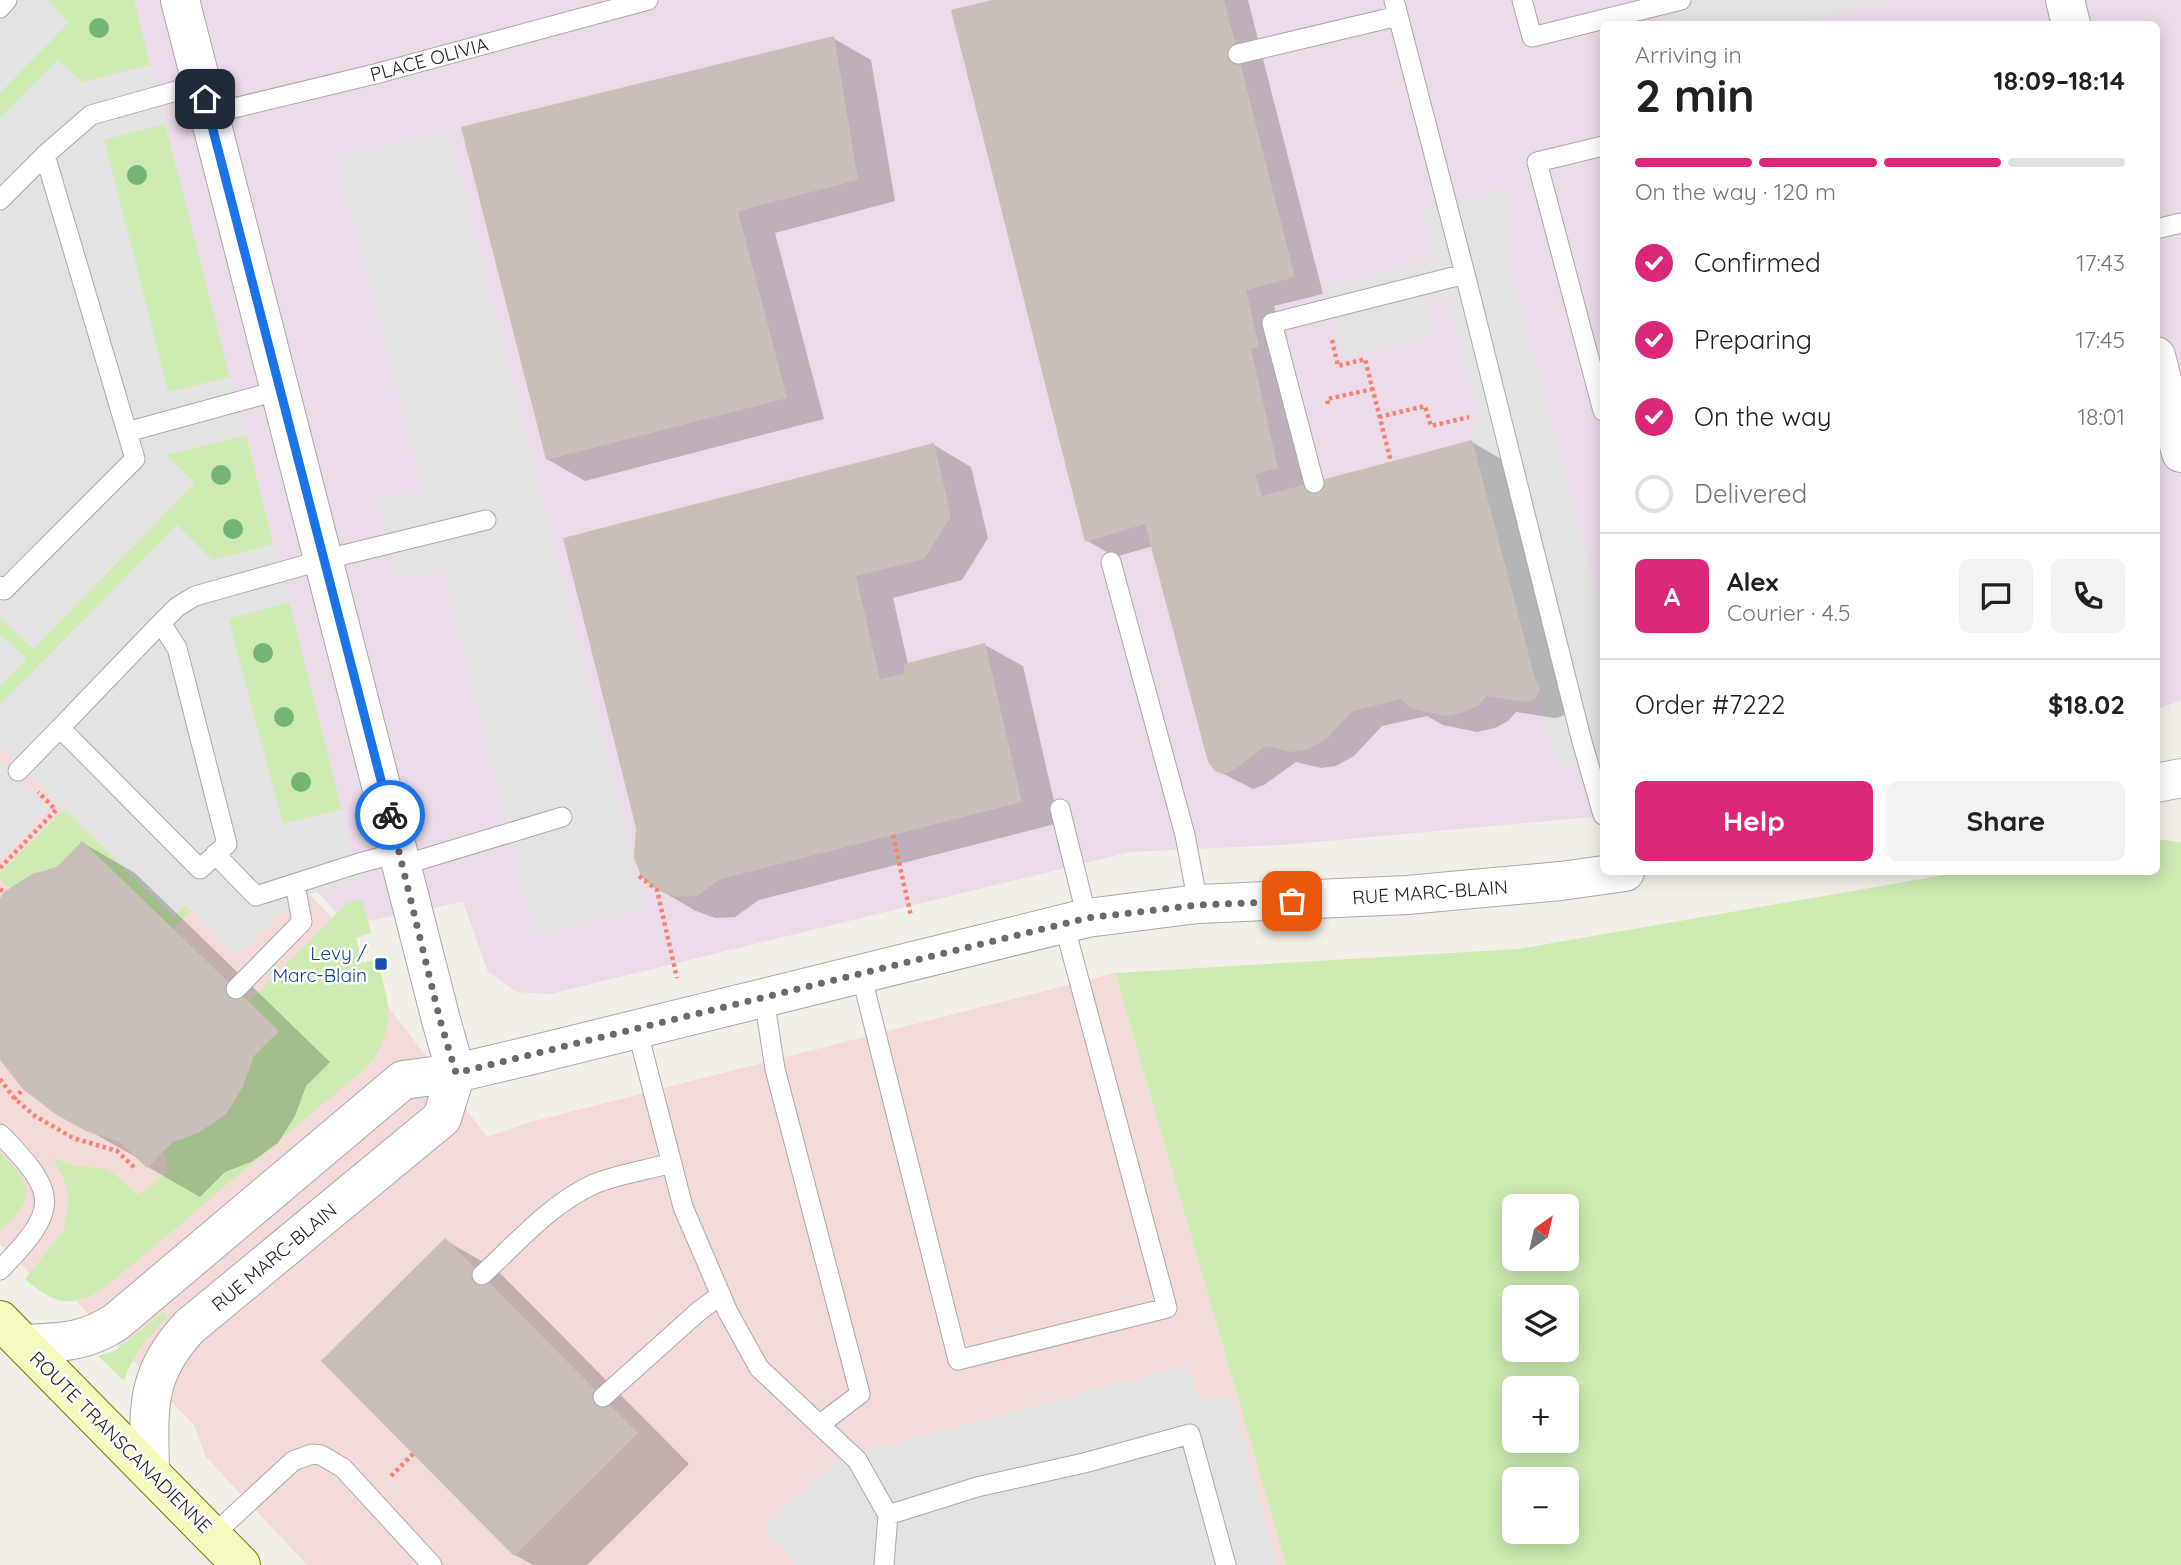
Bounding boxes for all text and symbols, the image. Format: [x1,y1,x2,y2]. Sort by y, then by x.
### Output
street label: PLACE OLIVIA [367,32,491,86]
text: Arriving in [1635,40,1742,69]
text: 18:09–18:14 [1994,64,2125,97]
text: 2 min [1635,66,1755,124]
pin [175,69,235,129]
icon: home [186,80,224,118]
text: On the way · 120 m [1635,177,1836,206]
icon: check [1635,244,1673,282]
text: Confirmed [1694,246,1821,279]
text: 17:43 [2076,248,2125,277]
icon: check [1635,321,1673,359]
text: Preparing [1694,323,1812,356]
text: 17:45 [2076,325,2125,354]
icon: check [1635,398,1673,436]
text: On the way [1694,400,1832,433]
text: 18:01 [2078,402,2125,431]
text: Delivered [1694,477,1807,510]
button: chat [1959,559,2033,633]
button: phone [2051,559,2125,633]
text: Alex [1727,565,1778,598]
text: A [1664,580,1680,613]
text: Courier · 4.5 [1727,598,1851,627]
text: Order #7222 [1635,688,1785,721]
text: $18.02 [2048,688,2125,721]
courier [355,780,425,850]
button: Help [1635,781,1873,861]
button: Share [1887,781,2125,861]
icon: bike [371,796,409,834]
pin [1262,871,1322,931]
street label: RUE MARC-BLAIN [1351,875,1509,909]
icon: bag [1273,882,1311,920]
place label: Levy / Marc-Blain [272,941,367,987]
marker: Levy / Marc-Blain [373,956,389,972]
north arrow [1502,1194,1578,1270]
map controls [1502,1194,1579,1544]
street label: RUE MARC-BLAIN [207,1198,341,1316]
button: layers [1502,1285,1579,1362]
street label: ROUTE TRANSCANADIENNE [25,1346,217,1538]
button: + [1502,1376,1579,1453]
button: − [1502,1467,1579,1544]

